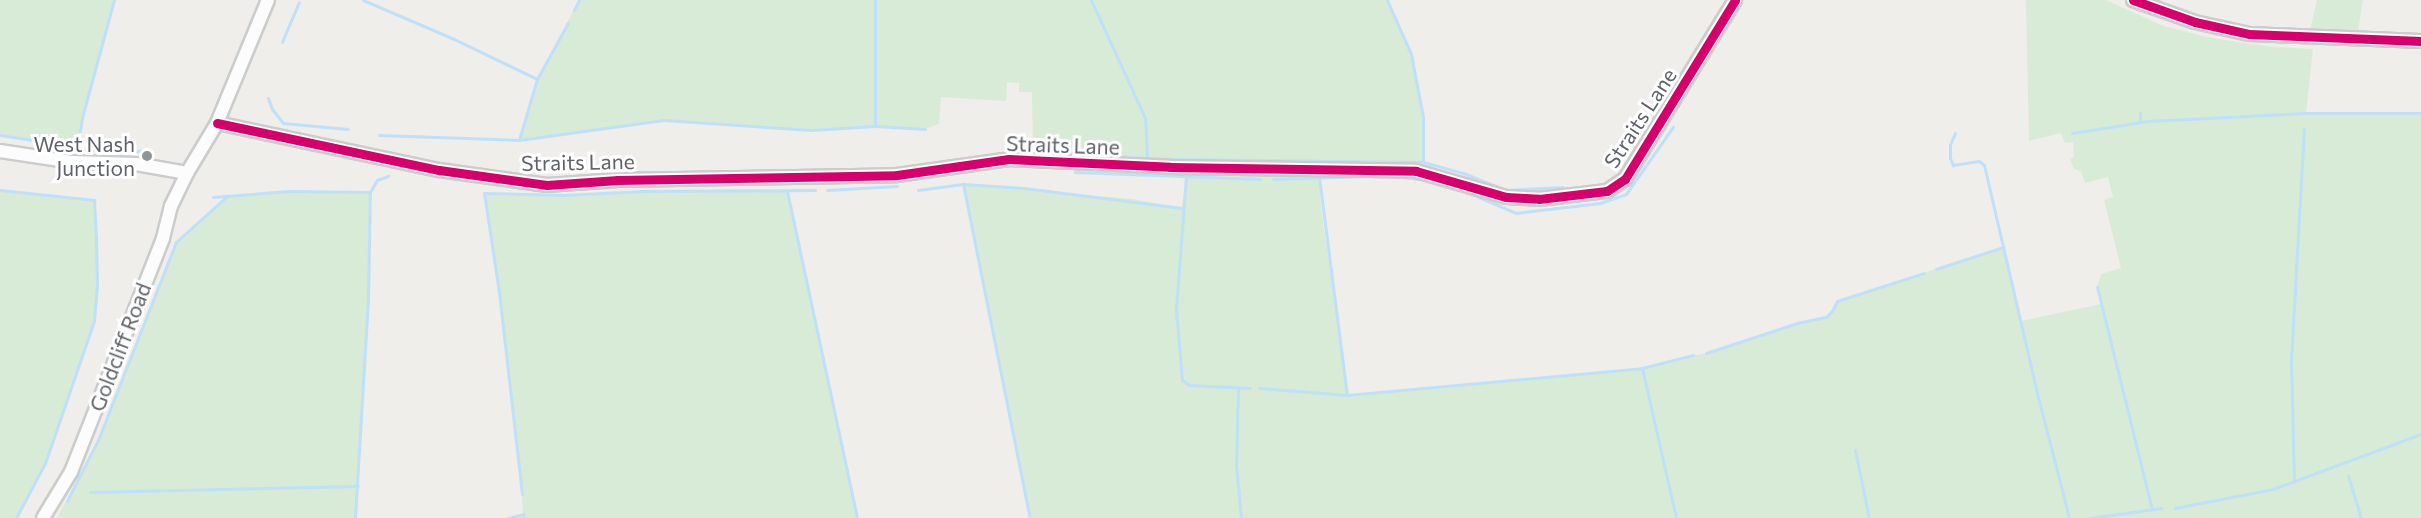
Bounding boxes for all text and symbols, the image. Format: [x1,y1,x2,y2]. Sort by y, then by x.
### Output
street label: Straits Lane [1599,64,1681,172]
street label: Straits Lane [1006,130,1120,160]
place label: West Nash Junction [33,131,135,181]
street label: Straits Lane [521,148,635,176]
marker: West Nash Junction [140,149,154,163]
street label: Goldcliff Road [84,279,156,415]

